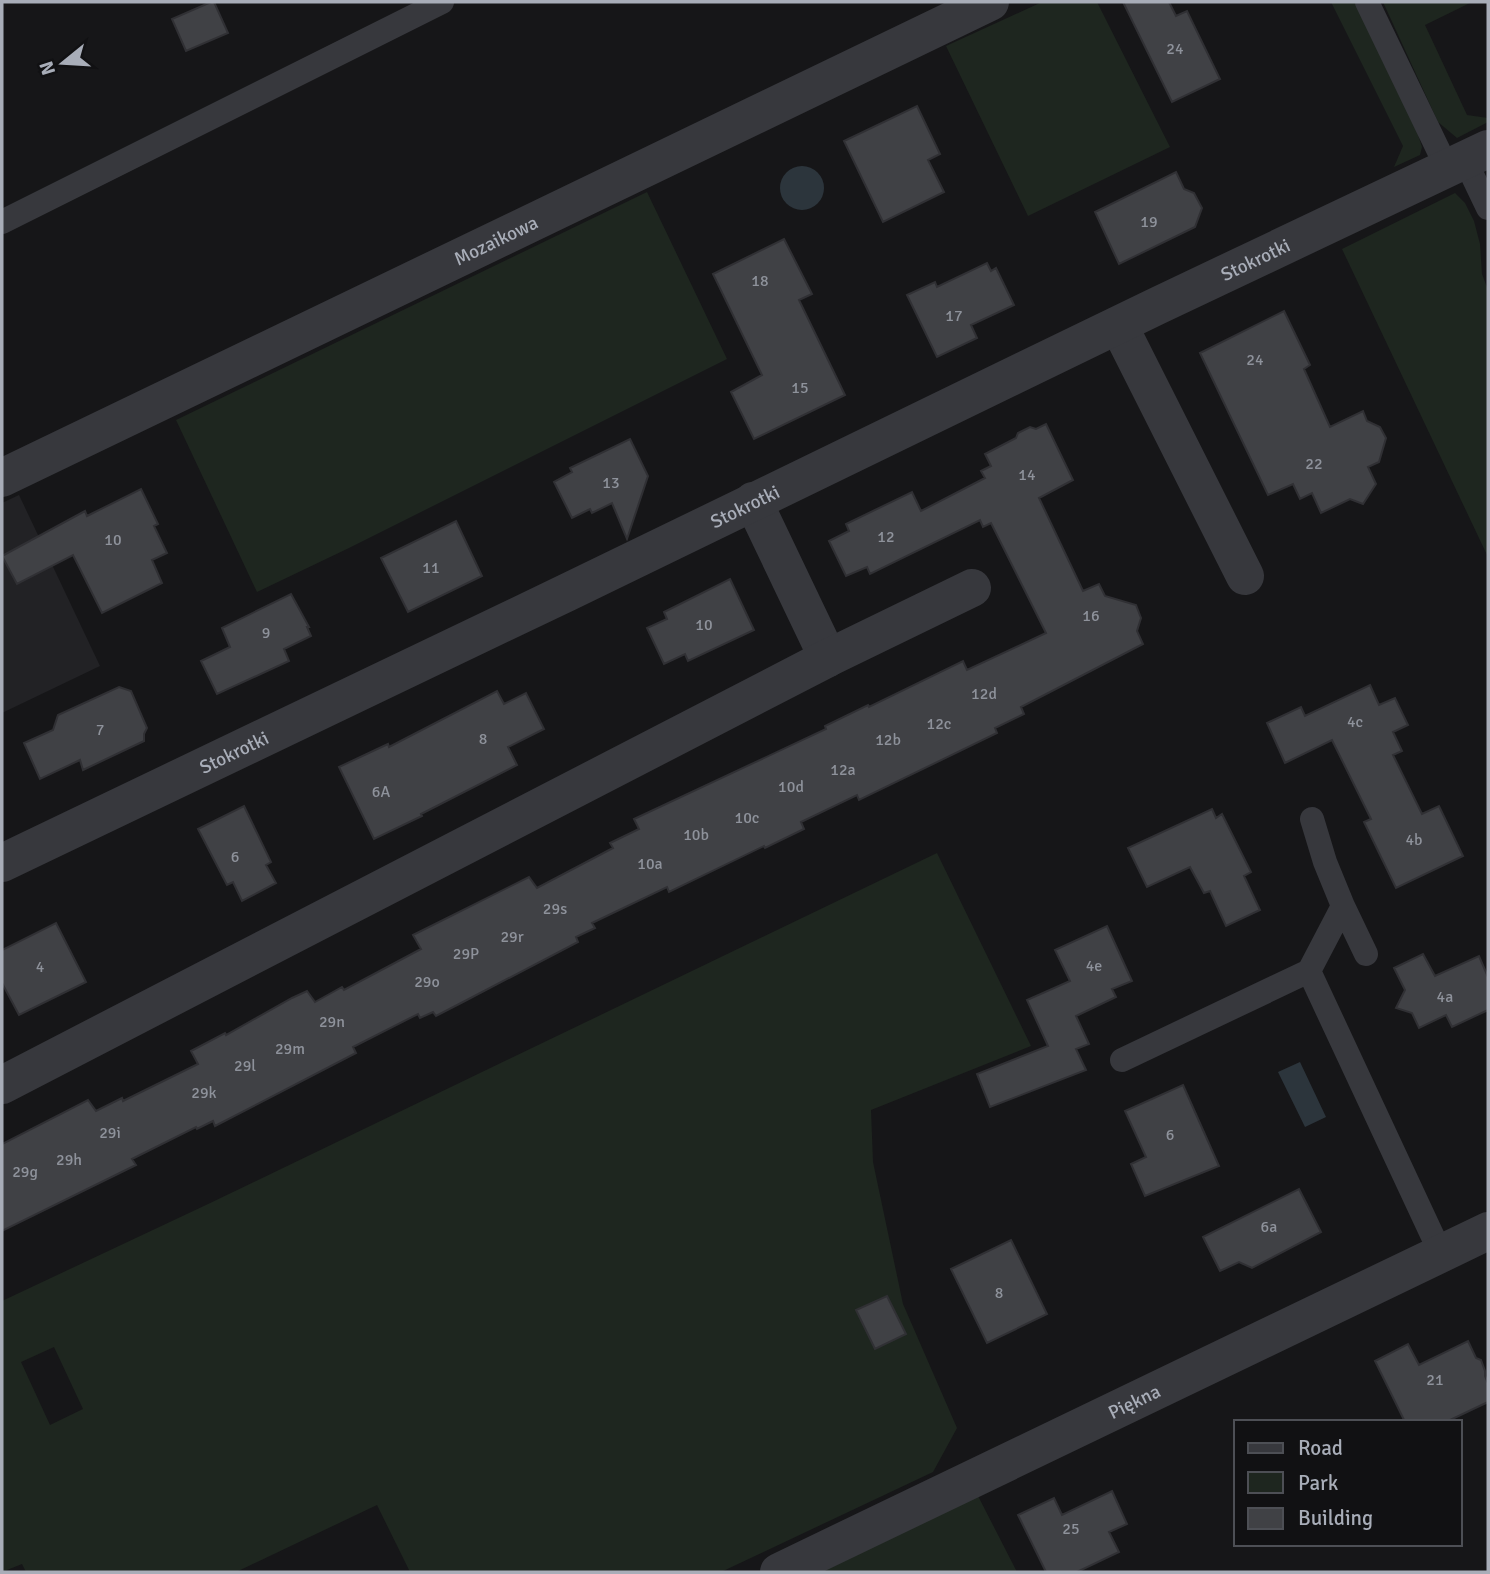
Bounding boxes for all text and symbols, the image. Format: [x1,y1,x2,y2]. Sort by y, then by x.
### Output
north arrow [28,28,98,98]
house number: 24 [1166,39,1184,59]
text: N [34,58,61,78]
street label: Mozaikowa [450,211,542,271]
house number: 19 [1140,212,1158,232]
street label: Stokrotki [1217,234,1294,287]
house number: 18 [751,271,769,291]
house number: 17 [945,306,963,326]
house number: 24 [1246,350,1264,370]
house number: 15 [791,378,809,398]
house number: 22 [1305,454,1323,474]
house number: 14 [1018,465,1036,485]
house number: 13 [602,473,620,493]
street label: Stokrotki [707,480,784,534]
house number: 12 [877,527,895,547]
house number: 10 [104,530,122,550]
house number: 11 [422,558,440,578]
house number: 16 [1082,606,1100,626]
house number: 10 [695,615,713,635]
house number: 9 [262,623,270,643]
house number: 12d [971,684,997,704]
house number: 4c [1347,712,1363,732]
house number: 12c [927,714,951,734]
house number: 7 [96,720,104,740]
street label: Stokrotki [196,726,273,780]
house number: 8 [479,729,487,749]
house number: 12b [875,730,901,750]
house number: 12a [830,760,856,780]
house number: 10d [778,777,804,797]
house number: 6A [372,782,390,802]
house number: 10c [735,808,759,828]
house number: 10b [683,825,709,845]
house number: 4b [1405,830,1423,850]
house number: 6 [231,847,239,867]
house number: 10a [637,854,663,874]
house number: 29s [543,899,567,919]
house number: 29r [500,927,524,947]
house number: 29P [453,944,479,964]
house number: 4e [1086,956,1102,976]
house number: 4 [36,957,45,977]
house number: 29o [414,972,440,992]
house number: 4a [1437,987,1453,1007]
house number: 29n [319,1012,345,1032]
house number: 29m [275,1039,305,1059]
house number: 29l [234,1056,256,1076]
house number: 29k [191,1083,217,1103]
house number: 29i [99,1123,121,1143]
house number: 6 [1166,1125,1174,1145]
house number: 29h [56,1150,82,1170]
house number: 29g [12,1162,38,1182]
house number: 6a [1261,1217,1277,1237]
house number: 8 [995,1283,1003,1303]
house number: 21 [1426,1370,1444,1390]
street label: Piękna [1105,1379,1164,1425]
legend [1234,1420,1462,1546]
text: Road [1298,1435,1343,1461]
text: Park [1298,1470,1339,1496]
text: Building [1298,1505,1373,1531]
house number: 25 [1062,1519,1080,1539]

